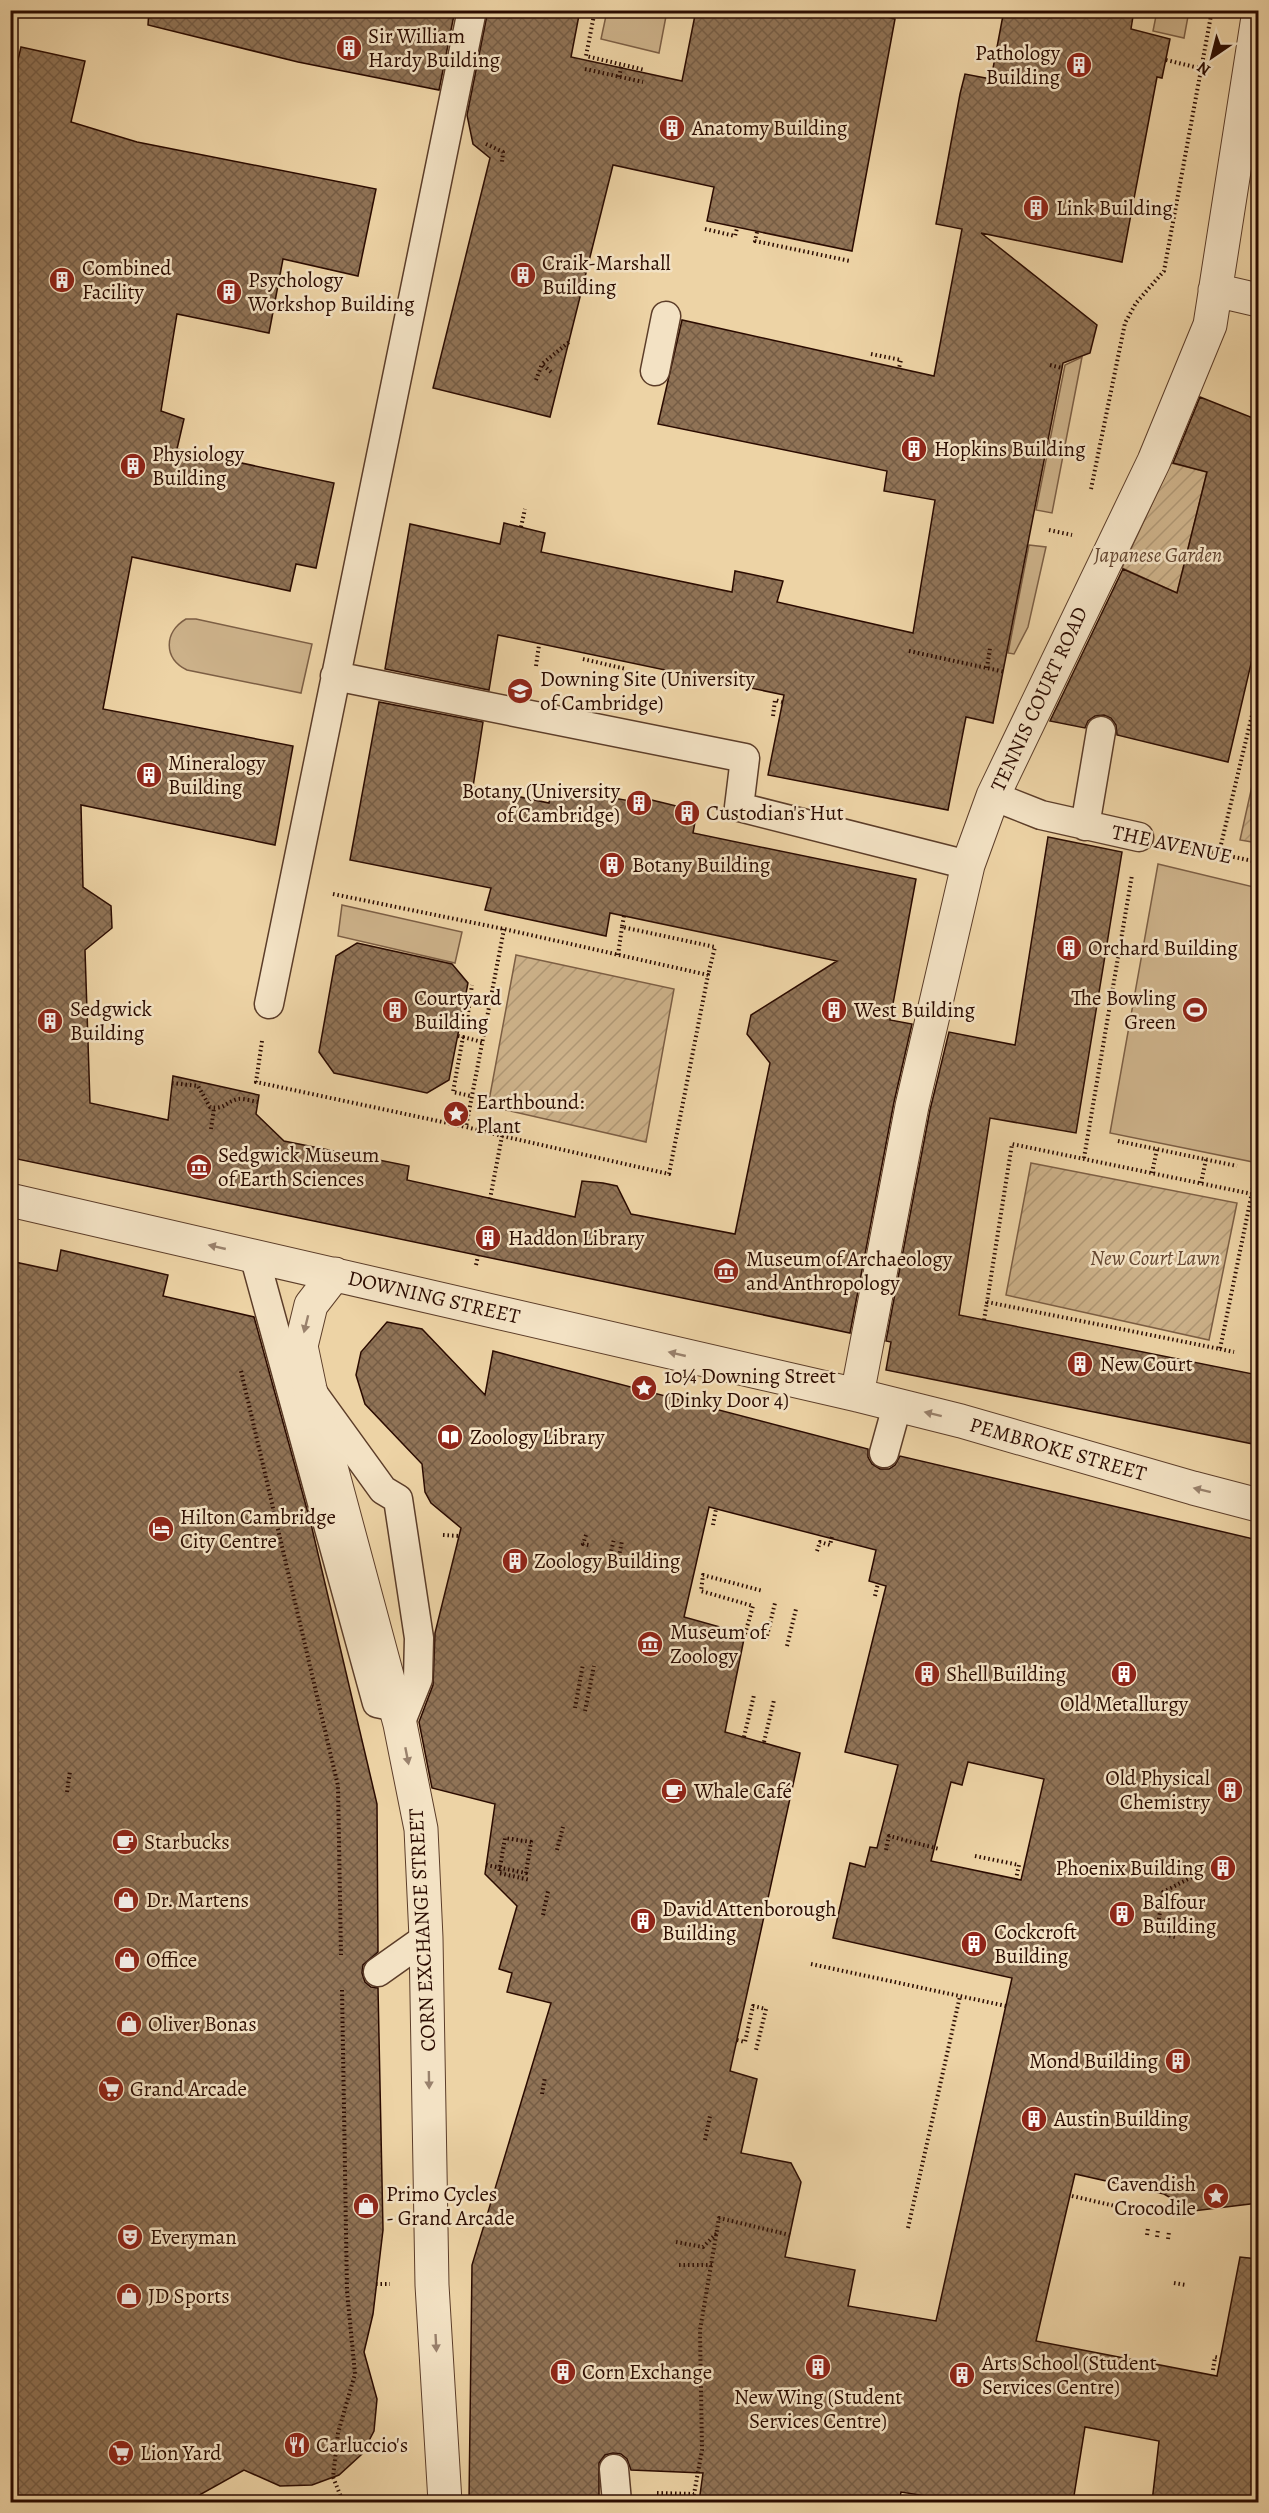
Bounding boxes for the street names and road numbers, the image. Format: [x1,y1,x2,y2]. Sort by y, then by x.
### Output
street label: TENNIS COURT ROAD [984,602,1094,796]
street label: THE AVENUE [1109,818,1235,870]
street label: DOWNING STREET [345,1264,523,1331]
street label: PEMBROKE STREET [966,1410,1150,1488]
street label: CORN EXCHANGE STREET [402,1807,442,2052]

